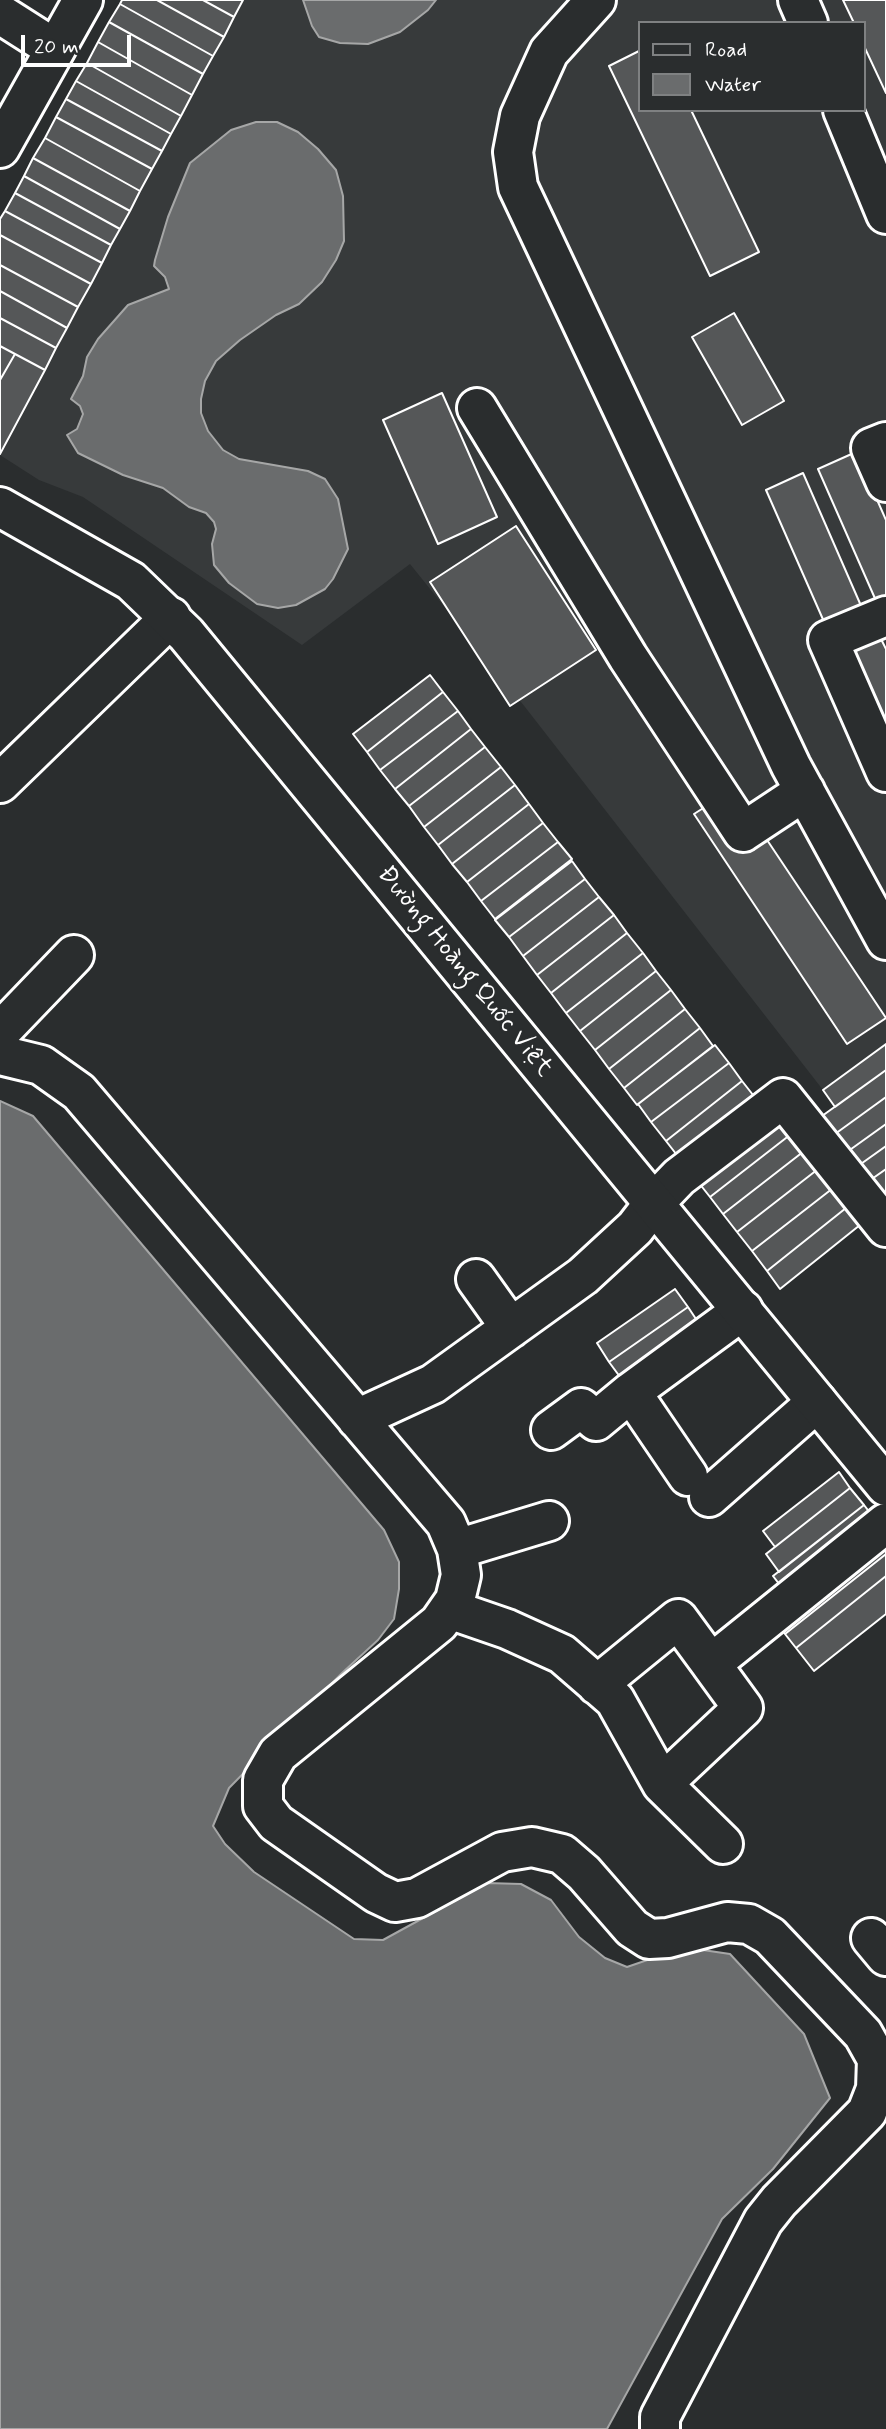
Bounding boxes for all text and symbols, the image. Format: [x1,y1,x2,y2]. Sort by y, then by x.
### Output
scale bar [24,21,135,65]
legend [638,21,865,112]
text: 20 m [34,33,79,61]
text: Road [705,36,747,64]
text: Water [705,71,761,99]
street label: Đường Hoàng Quốc Việt [369,860,559,1084]

